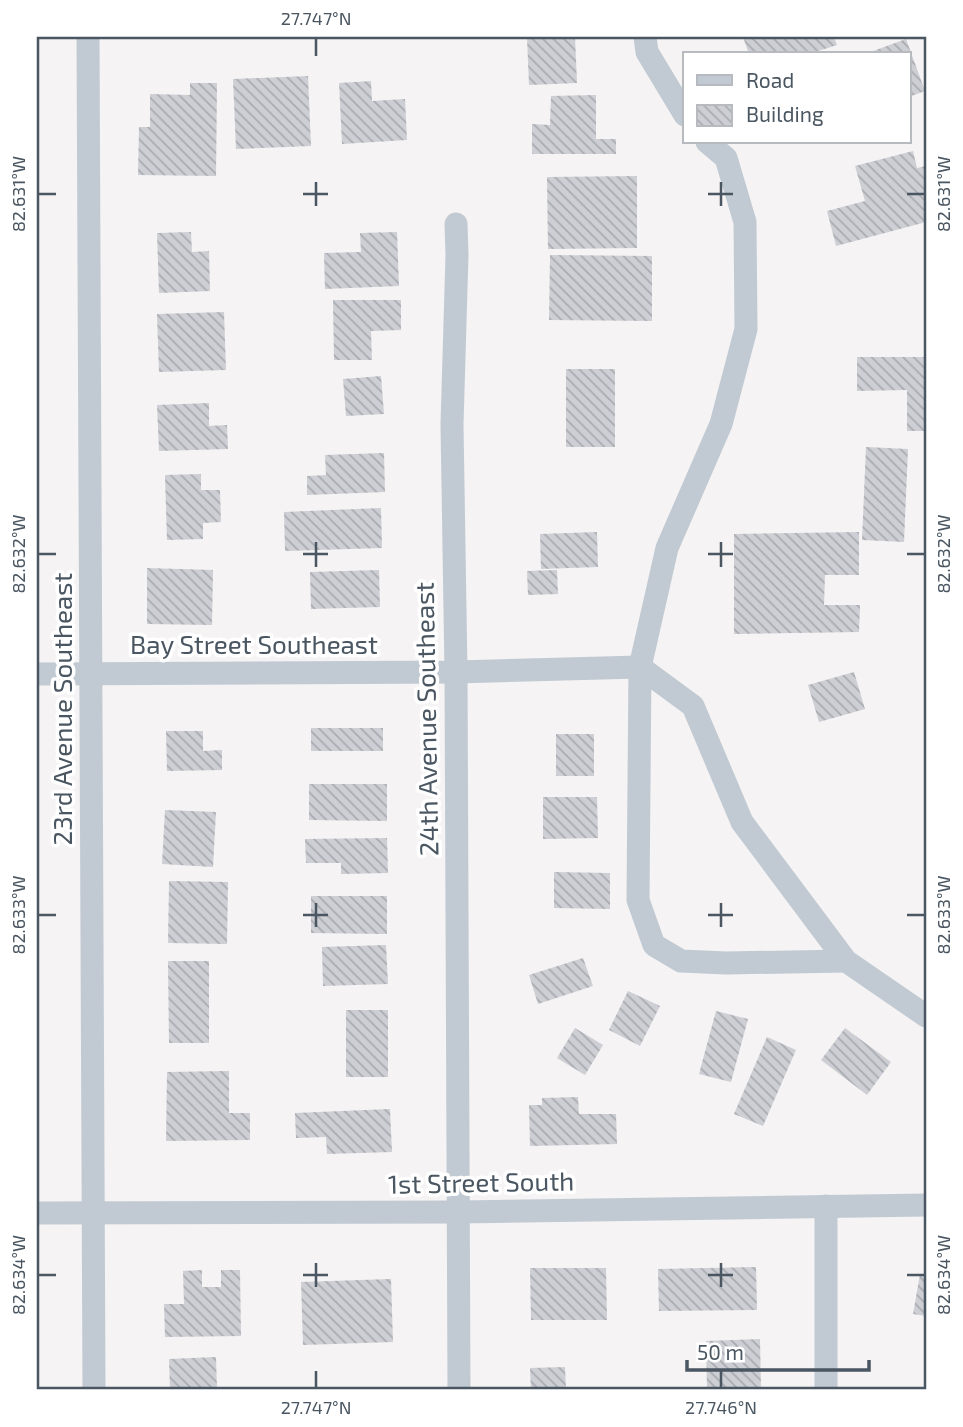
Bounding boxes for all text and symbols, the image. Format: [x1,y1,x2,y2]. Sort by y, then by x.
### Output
text: 27.747°N [281,7,351,29]
legend [683,52,911,144]
text: Road [746,67,794,92]
text: Building [746,101,824,126]
text: 82.631°W [7,156,29,232]
text: 82.631°W [932,156,954,232]
text: 82.632°W [7,514,29,594]
text: 82.632°W [932,514,954,594]
street label: 23rd Avenue Southeast [46,573,77,845]
street label: 24th Avenue Southeast [408,582,443,856]
street label: Bay Street Southeast [130,628,378,659]
text: 82.633°W [7,875,29,955]
text: 82.633°W [932,875,954,955]
street label: 1st Street South [387,1164,574,1199]
text: 82.634°W [7,1235,29,1315]
text: 82.634°W [932,1235,954,1315]
scale bar [687,1329,869,1373]
text: 50 m [697,1339,744,1364]
text: 27.747°N [281,1396,351,1418]
text: 27.746°N [685,1396,757,1418]

